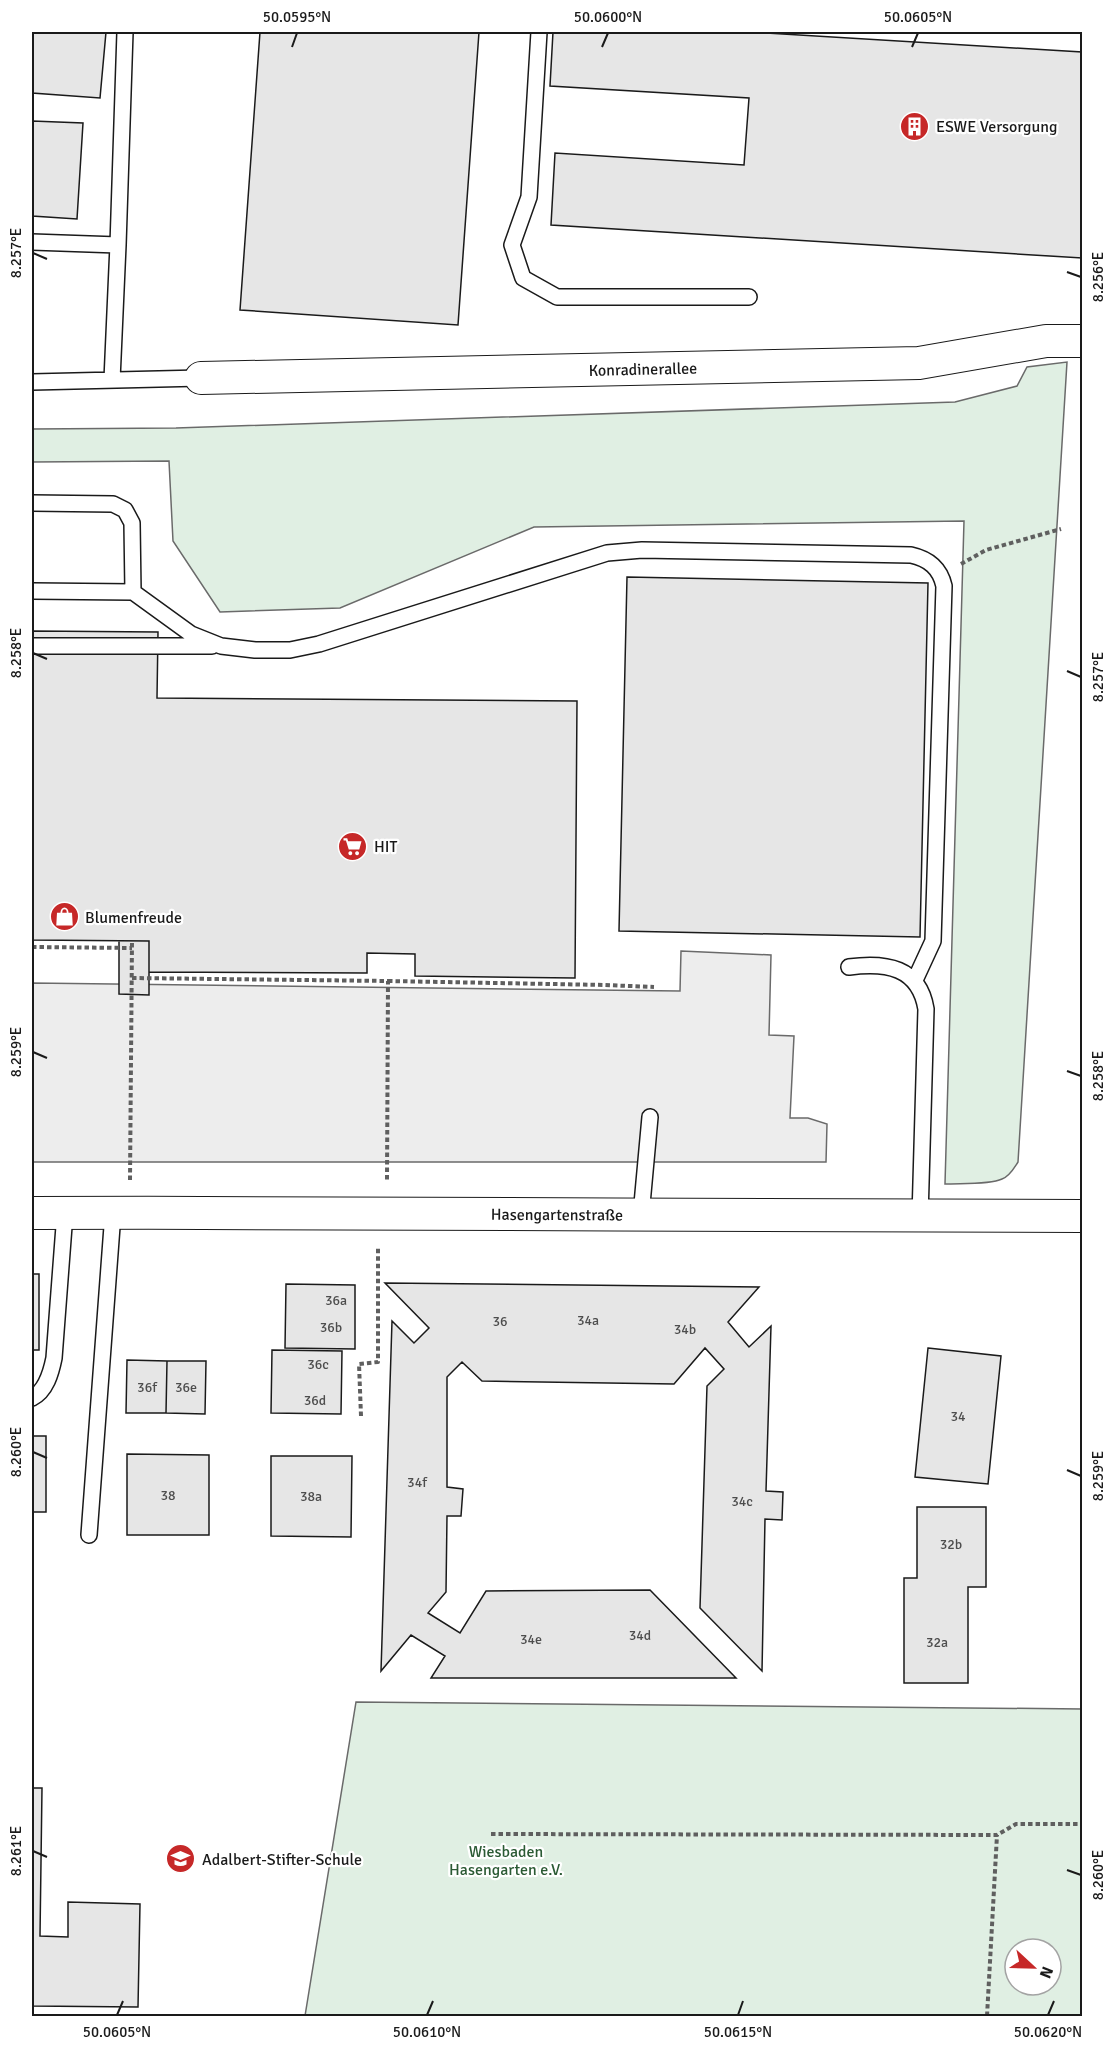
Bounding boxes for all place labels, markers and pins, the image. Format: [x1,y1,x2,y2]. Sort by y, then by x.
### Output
building icon: ESWE Versorgung [899,110,931,142]
place label: ESWE Versorgung [936,117,1057,137]
supermarket icon: HIT [337,830,369,862]
place label: HIT [374,837,397,857]
shop icon: Blumenfreude [48,901,80,933]
place label: Blumenfreude [85,908,182,928]
school or university icon: Adalbert-Stifter-Schule [165,1843,197,1875]
place label: Adalbert-Stifter-Schule [202,1850,362,1870]

